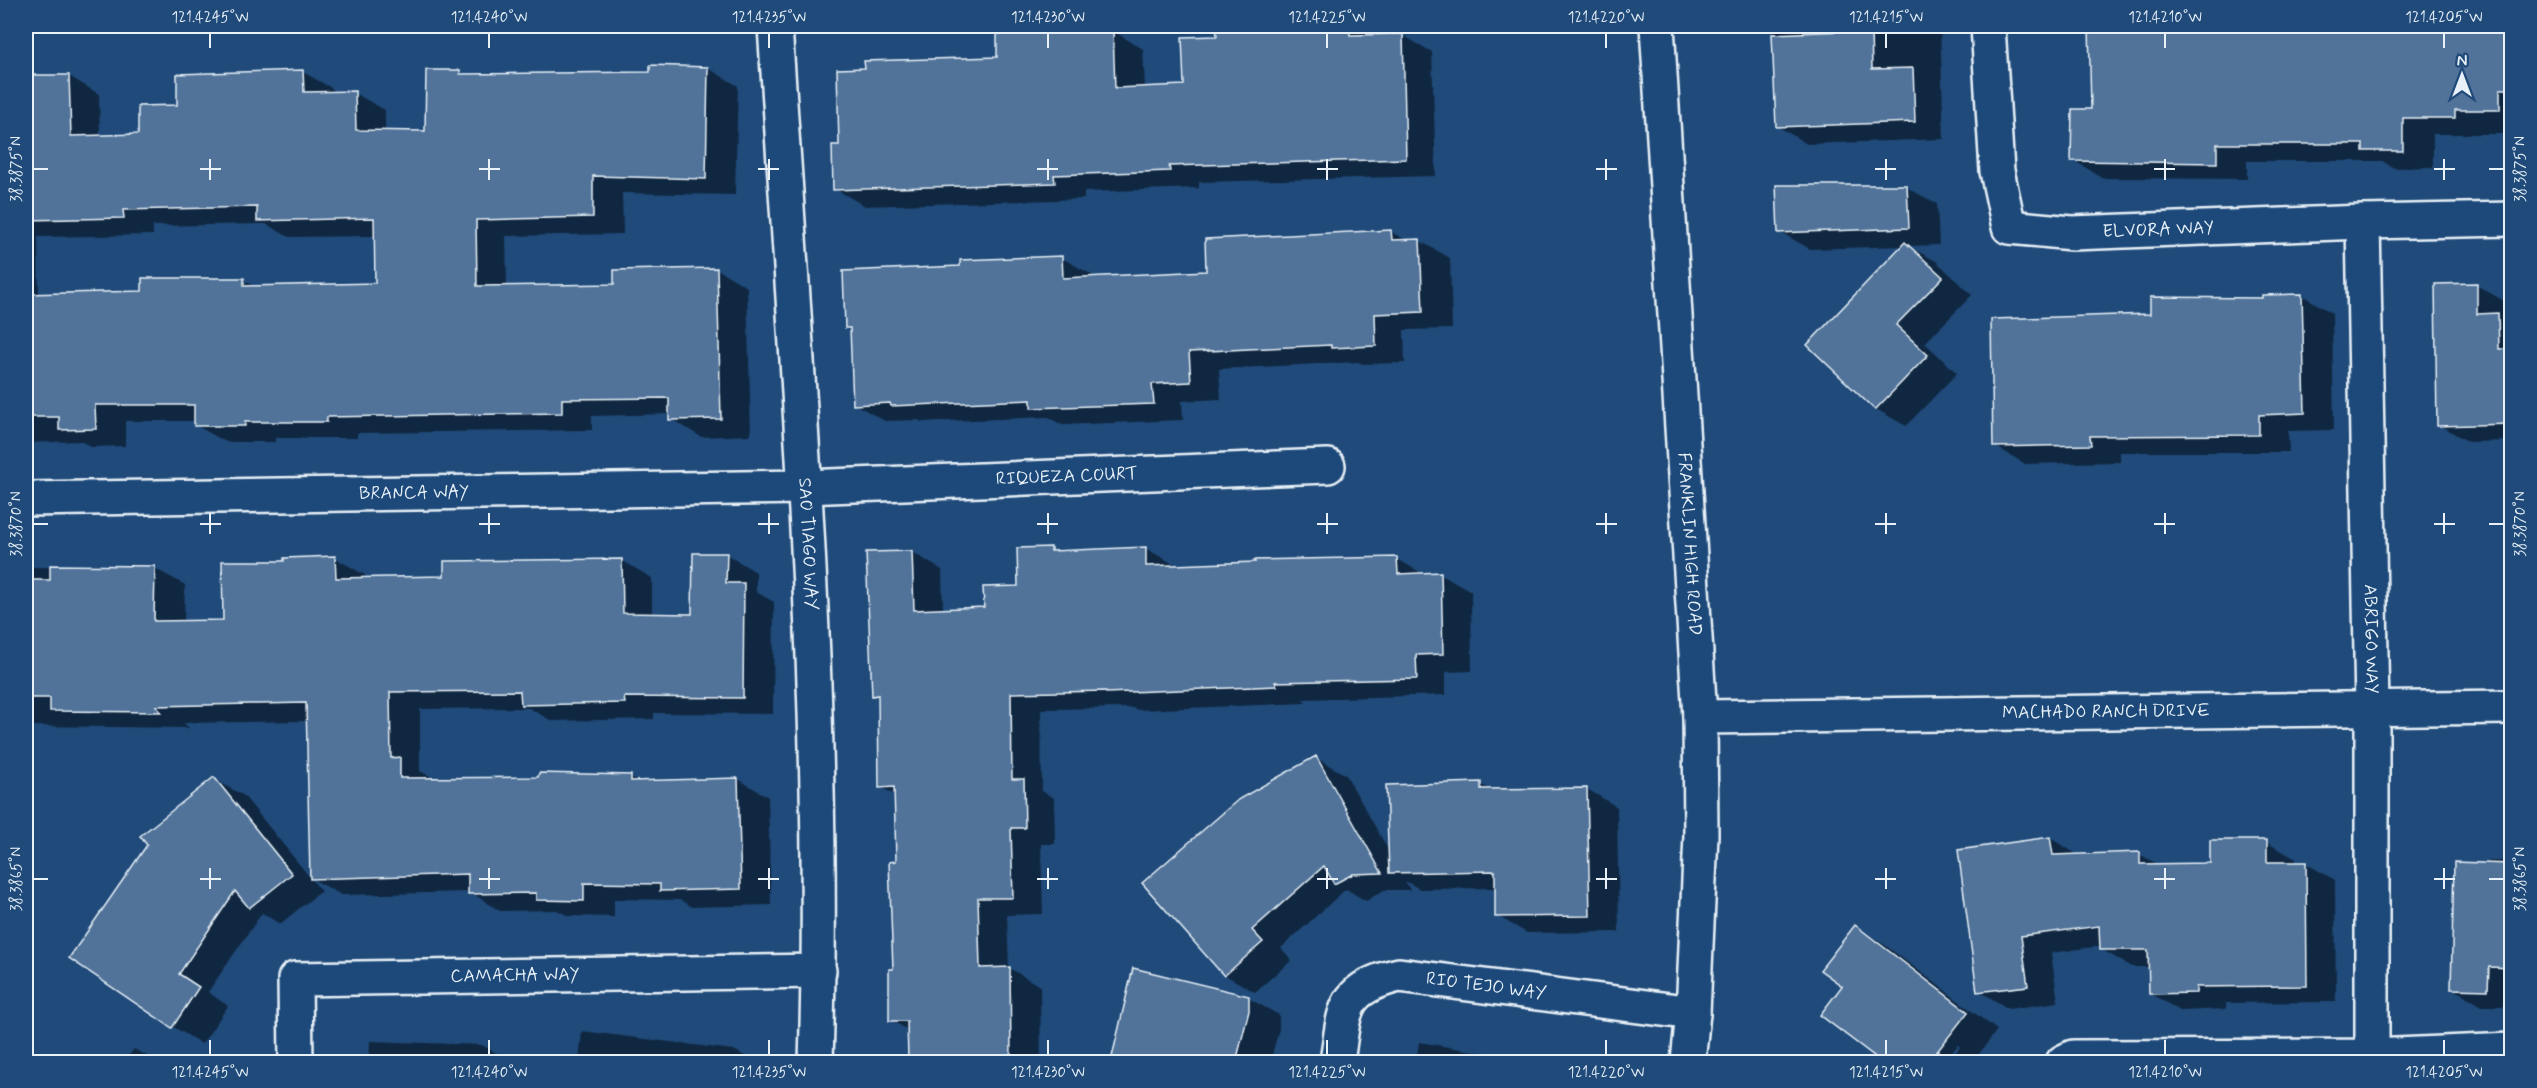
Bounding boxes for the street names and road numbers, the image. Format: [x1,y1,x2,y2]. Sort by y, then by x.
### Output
street label: ELVORA WAY [2102,216,2214,244]
street label: FRANKLIN HIGH ROAD [1672,452,1707,636]
street label: RIQUEZA COURT [995,462,1138,491]
street label: SAO TIAGO WAY [792,477,823,611]
street label: BRANCA WAY [359,480,469,506]
street label: ABRIGO WAY [2358,584,2384,694]
street label: MACHADO RANCH DRIVE [2002,699,2210,725]
street label: CAMACHA WAY [450,963,580,989]
street label: RIO TEJO WAY [1425,967,1548,1006]

